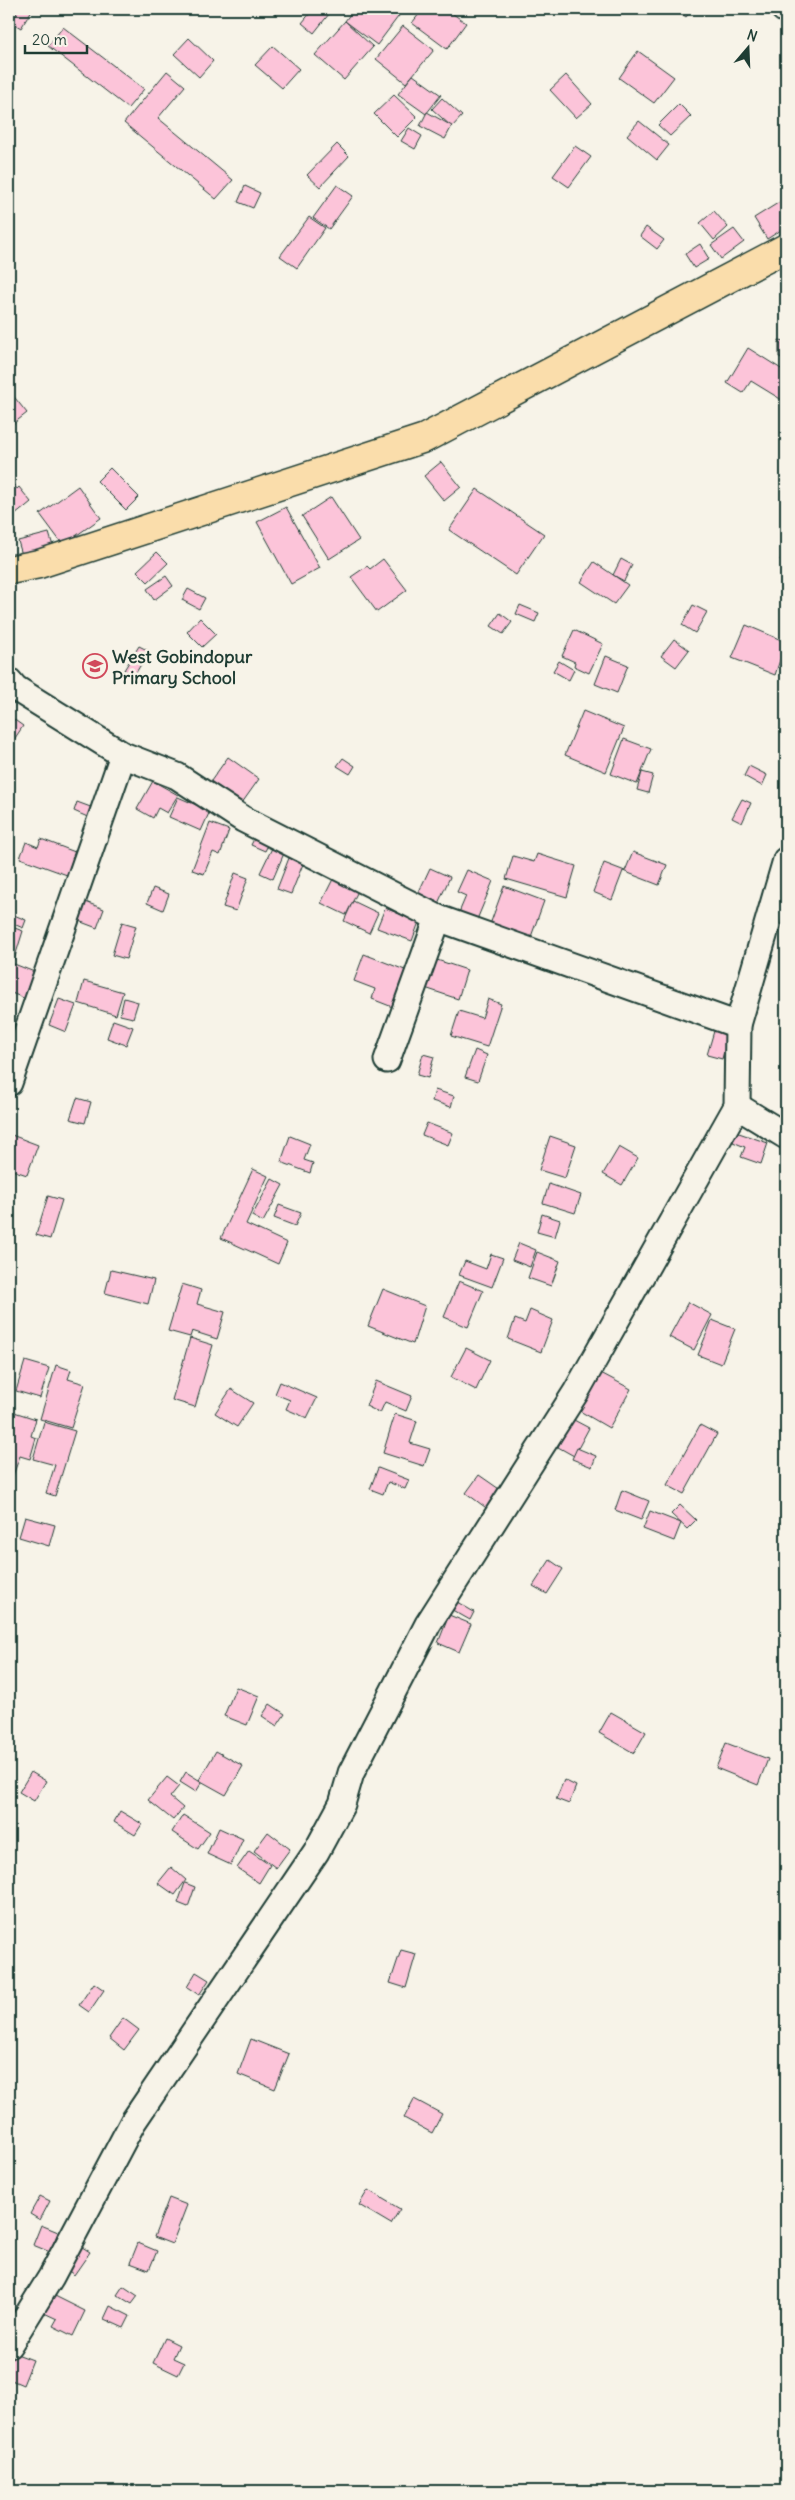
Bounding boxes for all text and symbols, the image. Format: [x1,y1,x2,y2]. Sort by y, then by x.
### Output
scale bar [25,22,88,54]
north arrow [722,22,772,72]
text: N [745,26,760,46]
text: 20 m [32,30,67,49]
place label: West Gobindopur Primary School [112,645,253,689]
school or university icon: West Gobindopur Primary School [82,653,108,679]

